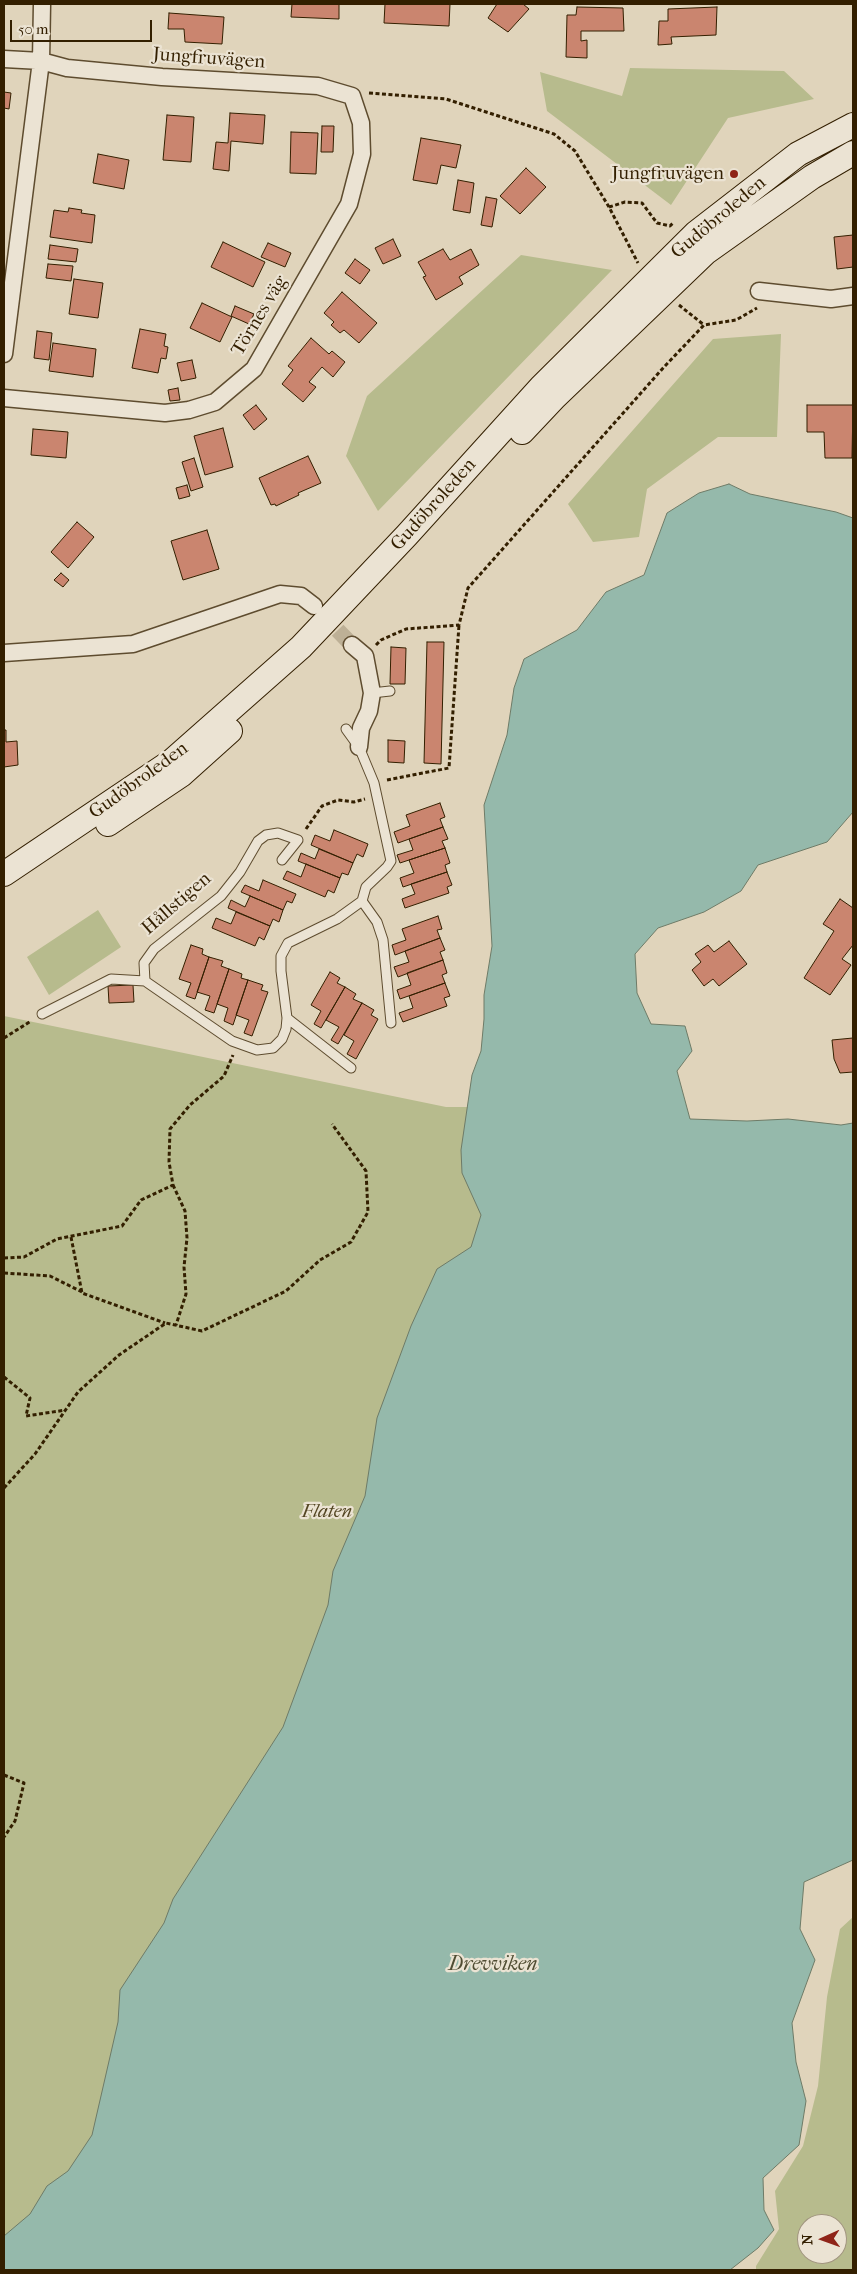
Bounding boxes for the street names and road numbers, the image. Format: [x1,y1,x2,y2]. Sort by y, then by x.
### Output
street label: Jungfruvägen [152,44,266,74]
street label: Gudöbroleden [667,172,771,264]
street label: Törnes väg [227,272,293,360]
street label: Gudöbroleden [387,454,481,556]
street label: Gudöbroleden [85,738,193,824]
street label: Hållstigen [138,868,216,940]

